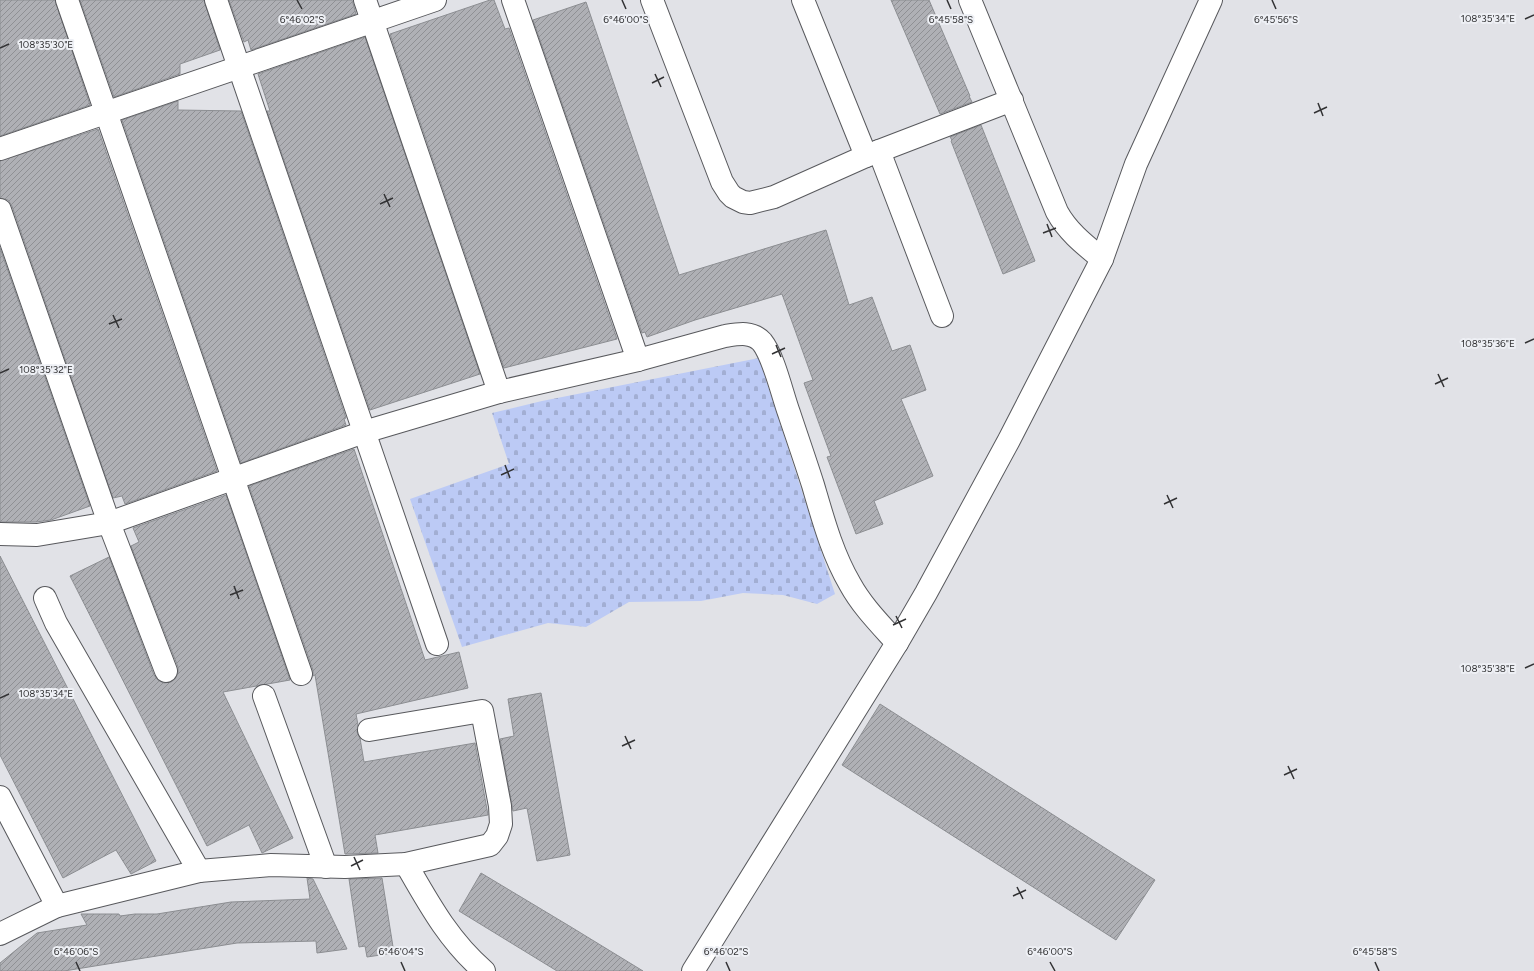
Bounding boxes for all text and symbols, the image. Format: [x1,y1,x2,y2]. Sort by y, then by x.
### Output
text: 108°35'34"E [1461,12,1515,25]
text: 6°46'02"S [280,13,324,26]
text: 6°46'00"S [603,13,649,26]
text: 6°45'58"S [929,13,973,26]
text: 6°45'56"S [1254,13,1298,26]
text: 108°35'30"E [19,38,73,51]
text: 108°35'36"E [1461,337,1515,350]
text: 108°35'32"E [19,363,73,376]
text: 108°35'38"E [1461,662,1515,675]
text: 108°35'34"E [19,687,73,700]
text: 6°46'06"S [54,945,98,958]
text: 6°46'04"S [378,945,424,958]
text: 6°46'02"S [704,945,748,958]
text: 6°46'00"S [1027,945,1073,958]
text: 6°45'58"S [1353,945,1397,958]

